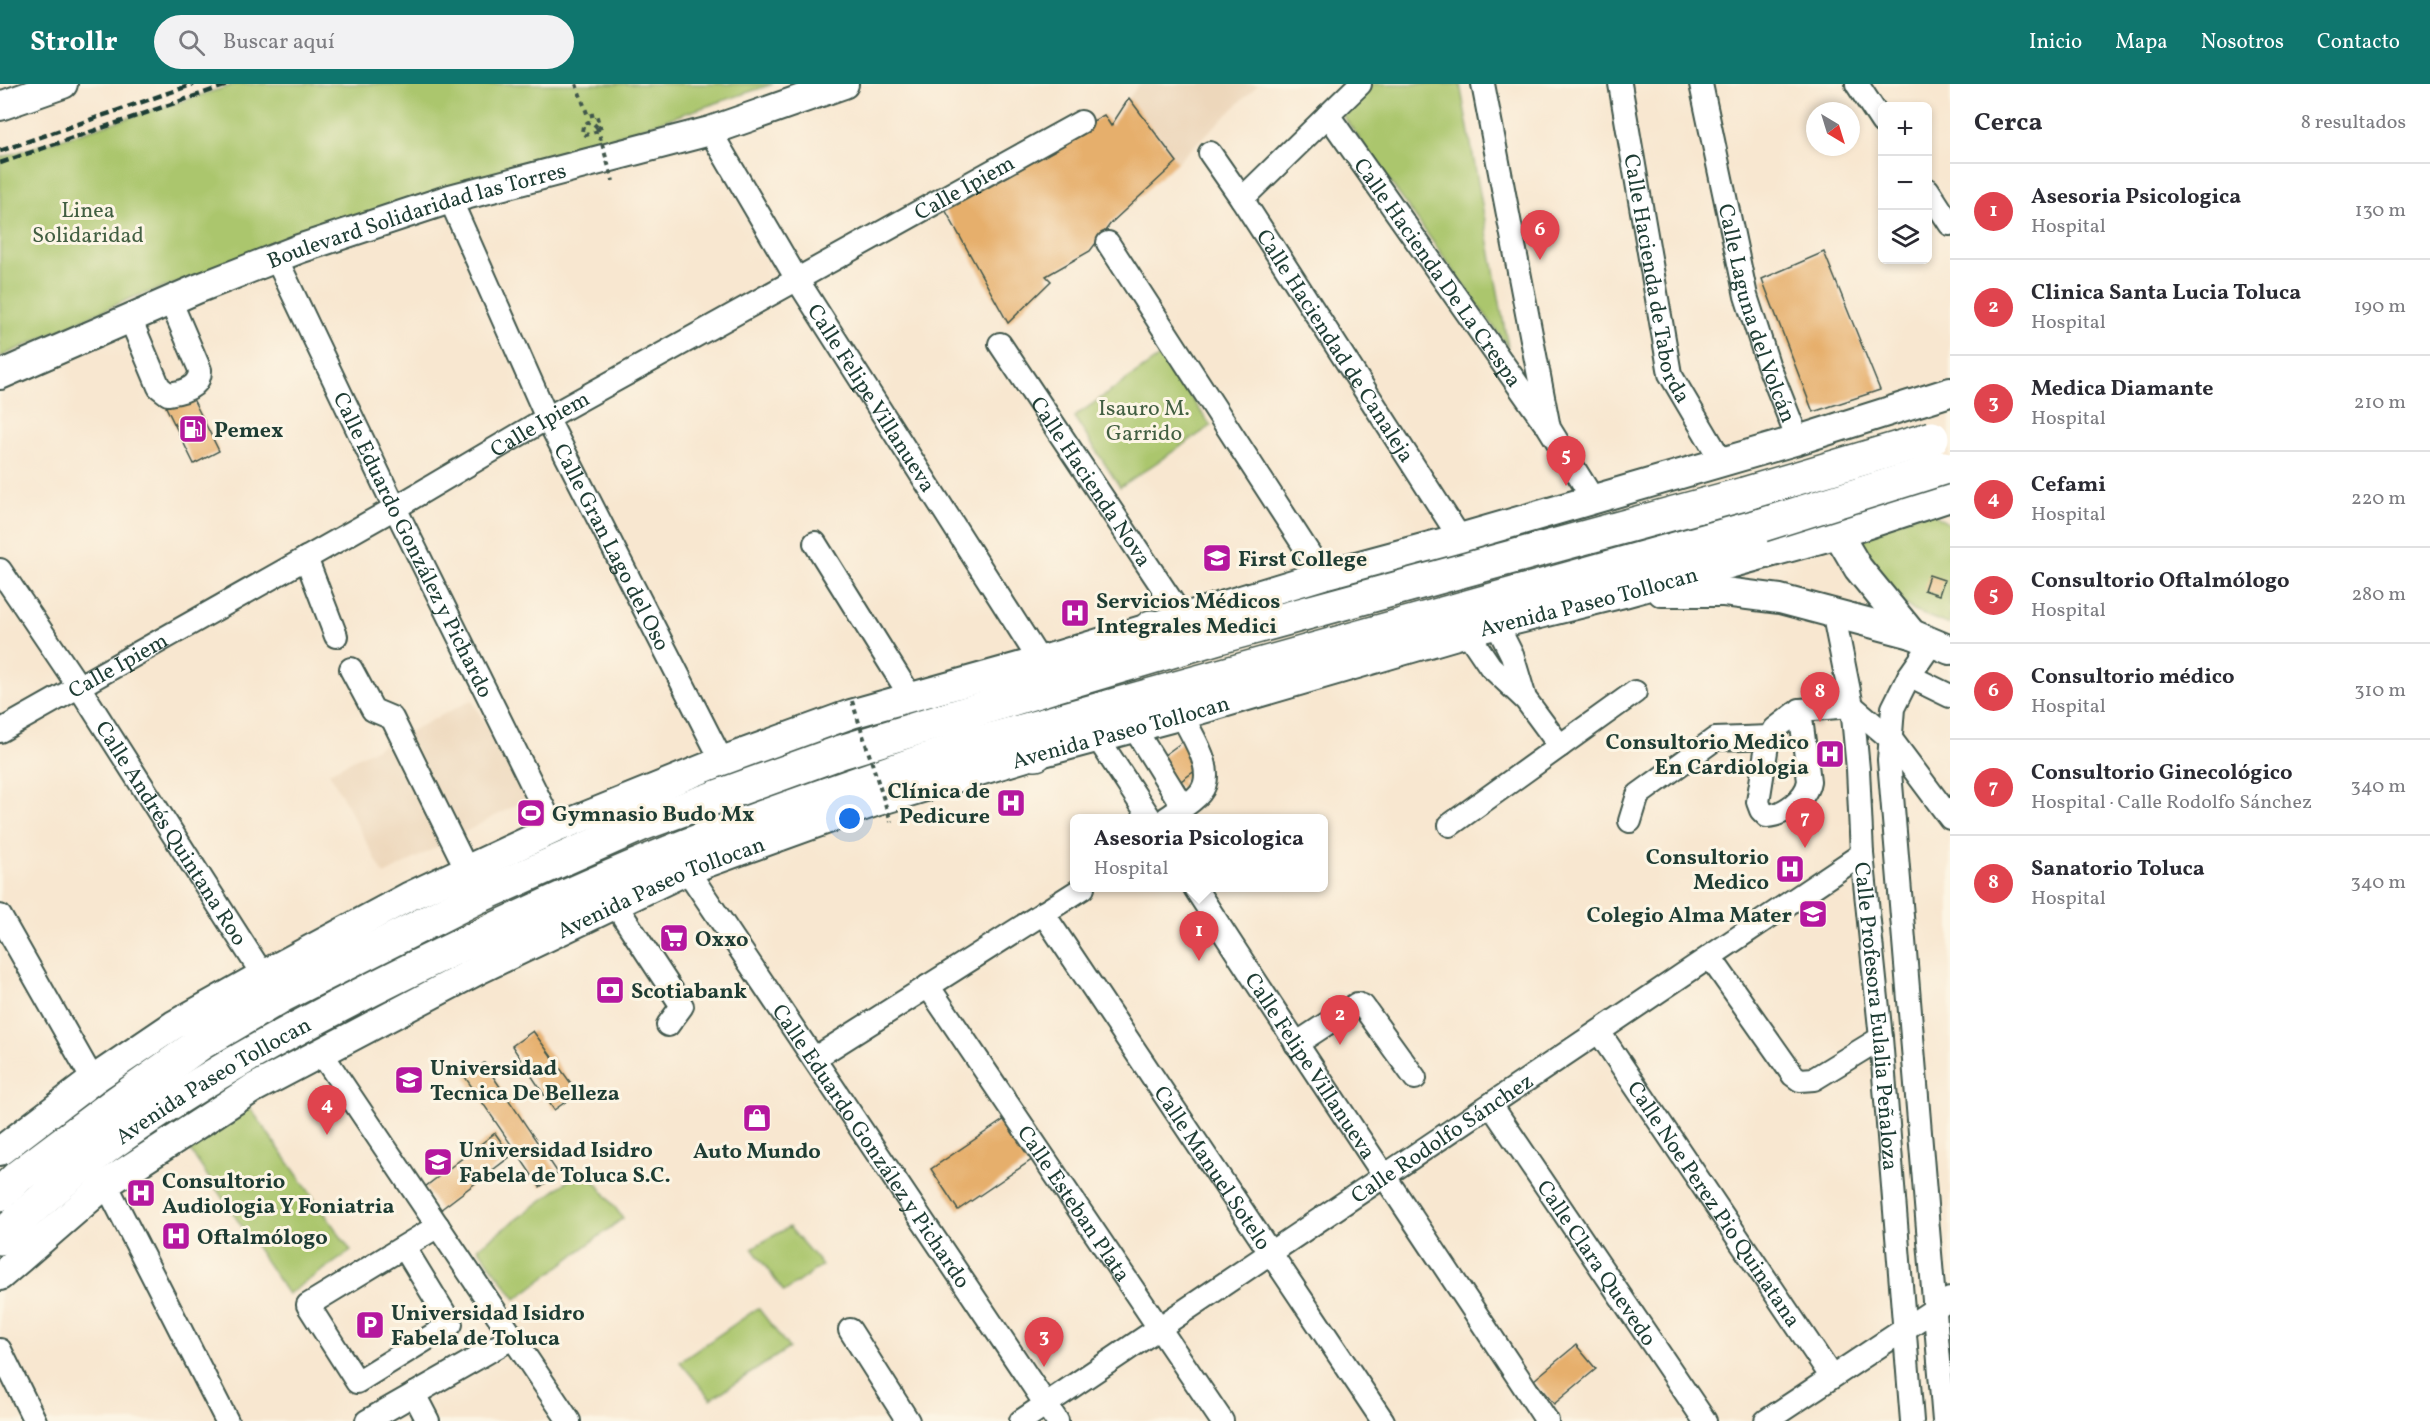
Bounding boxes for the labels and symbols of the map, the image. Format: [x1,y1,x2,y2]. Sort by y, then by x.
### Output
north arrow [1806,102,1860,156]
street label: Calle Ipiem [909,149,1021,229]
street label: Calle Hacienda De La Crespa [1345,152,1528,395]
street label: Calle Hacienda de Taborda [1614,152,1697,410]
street label: Boulevard Solidaridad las Torres [263,156,570,278]
park label: Linea Solidaridad [32,196,144,252]
street label: Calle Laguna del Volcán [1709,201,1803,428]
pin: 6 [1520,210,1560,260]
street label: Calle Haciendad de Canaleja [1247,224,1421,470]
street label: Calle Felipe Villanueva [798,298,942,499]
street label: Calle Ipiem [485,384,596,466]
street label: Calle Eduardo González y Pichardo [324,388,500,704]
street label: Calle Hacienda Nova [1021,391,1158,574]
park label: Isauro M. Garrido [1098,394,1190,450]
fuel station icon: Pemex [177,413,209,445]
place label: Pemex [214,416,283,447]
pin: 5 [1546,436,1586,486]
street label: Calle Gran Lago del Oso [545,439,676,657]
school or university icon: First College [1201,542,1233,574]
place label: First College [1238,545,1367,576]
street label: Avenida Paseo Tollocan [1477,560,1702,646]
place label: Servicios Médicos Integrales Medici [1096,587,1280,643]
hospital icon: Servicios Médicos Integrales Medici [1059,597,1091,629]
street label: Calle Ipiem [63,626,174,707]
pin: 8 [1800,672,1840,722]
street label: Avenida Paseo Tollocan [1009,689,1234,778]
street label: Calle Andrés Quintana Roo [87,715,253,952]
place label: Consultorio Medico En Cardiologia [1606,728,1809,784]
hospital icon: Consultorio Medico En Cardiologia [1814,738,1846,770]
place label: Clínica de Pedicure [887,777,990,833]
hospital icon: Clínica de Pedicure [995,787,1027,819]
sports icon: Gymnasio Budo Mx [515,797,547,829]
pin: 7 [1786,798,1824,848]
place label: Gymnasio Budo Mx [552,800,754,831]
your location [835,804,864,833]
street label: Avenida Paseo Tollocan [553,830,770,948]
place label: Consultorio Medico [1646,843,1769,899]
hospital icon: Consultorio Medico [1774,853,1806,885]
street label: Calle Profesora Eulalia Peñaloza [1845,860,1905,1172]
school or university icon: Colegio Alma Mater [1797,898,1829,930]
place label: Colegio Alma Mater [1587,901,1793,932]
pin: 1 [1180,912,1218,961]
supermarket icon: Oxxo [658,922,690,954]
place label: Oxxo [695,925,748,956]
street label: Calle Felipe Villanueva [1236,967,1382,1166]
bank icon: Scotiabank [594,974,626,1006]
place label: Scotiabank [631,977,747,1008]
pin: 2 [1320,996,1360,1045]
street label: Calle Eduardo González y Pichardo [763,999,977,1295]
street label: Avenida Paseo Tollocan [110,1010,317,1153]
place label: Universidad Tecnica De Belleza [430,1054,620,1110]
school or university icon: Universidad Tecnica De Belleza [393,1064,425,1096]
street label: Calle Rodolfo Sánchez [1345,1067,1540,1212]
street label: Calle Noe Perez Pio Quinatana [1618,1076,1807,1335]
street label: Calle Manuel Sotelo [1145,1080,1277,1257]
pin: 4 [308,1086,346,1135]
shop icon: Auto Mundo [741,1102,773,1134]
street label: Calle Esteban Plata [1008,1120,1137,1289]
place label: Universidad Isidro Fabela de Toluca S.C. [459,1136,671,1192]
place label: Auto Mundo [693,1137,821,1168]
school or university icon: Universidad Isidro Fabela de Toluca S.C. [422,1146,454,1178]
place label: Consultorio Audiologia Y Foniatria [162,1167,395,1223]
street label: Calle Clara Quevedo [1528,1174,1663,1353]
hospital icon: Consultorio Audiologia Y Foniatria [125,1177,157,1209]
hospital icon: Oftalmólogo [160,1220,192,1252]
place label: Oftalmólogo [197,1223,328,1254]
place label: Universidad Isidro Fabela de Toluca [391,1299,585,1355]
parking icon: Universidad Isidro Fabela de Toluca [354,1309,386,1341]
pin: 3 [1024,1318,1064,1367]

